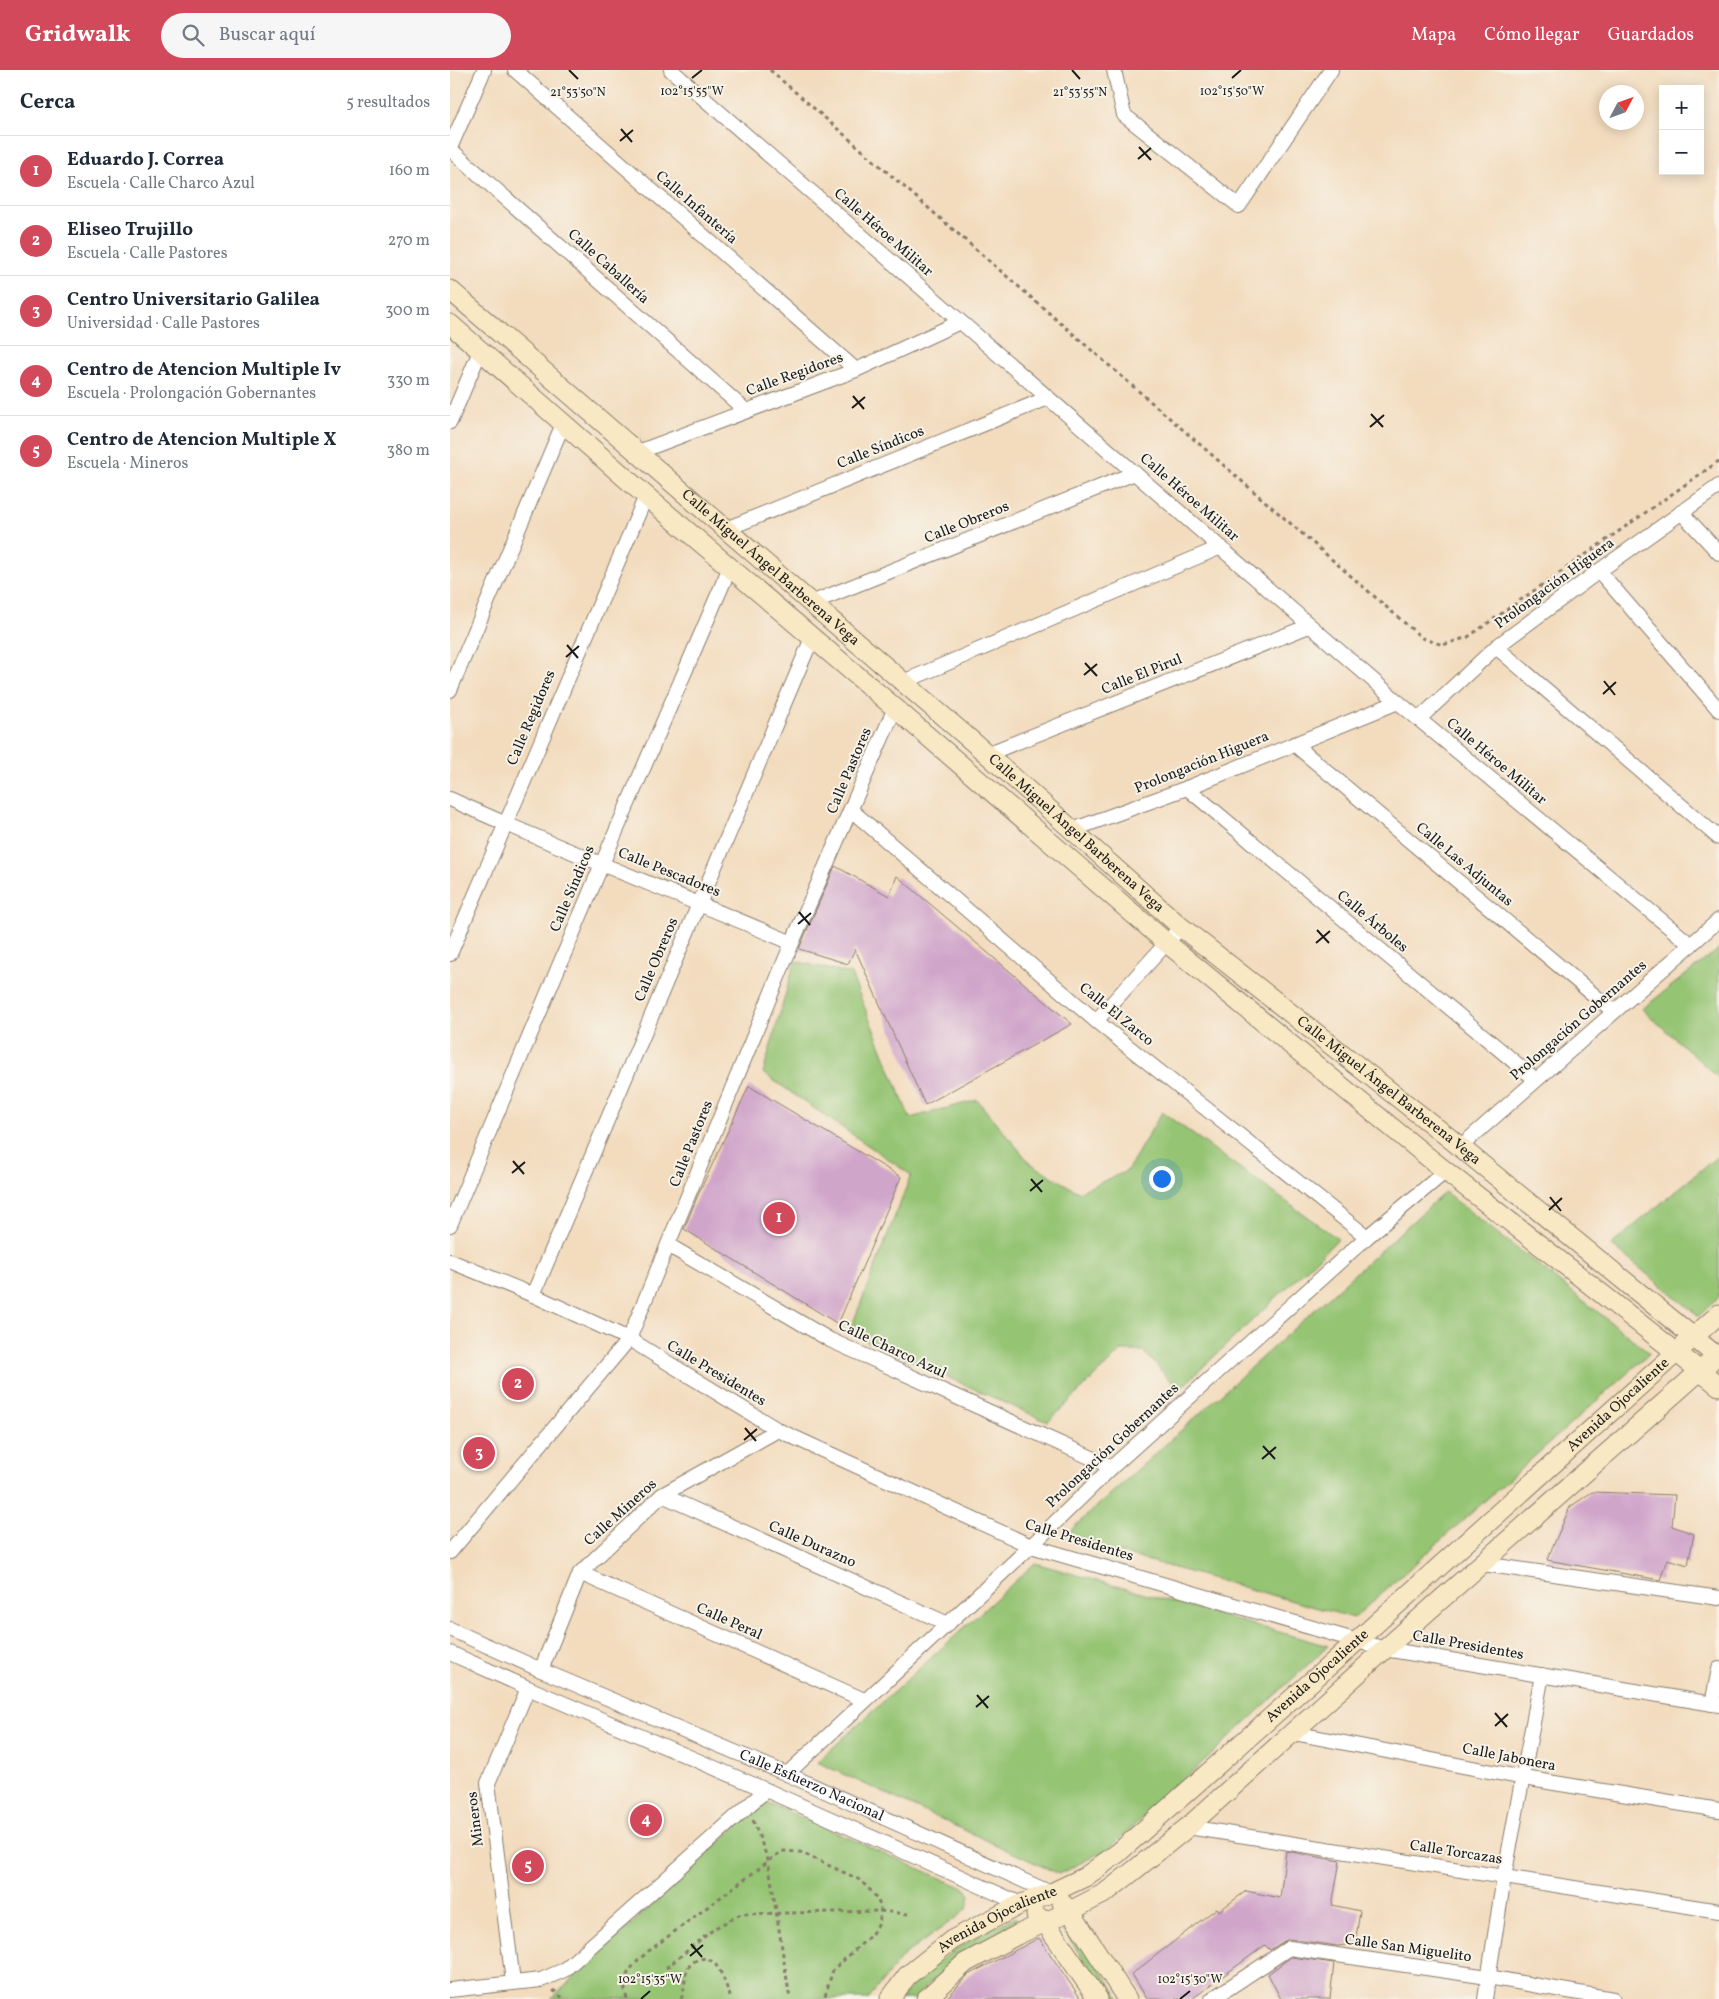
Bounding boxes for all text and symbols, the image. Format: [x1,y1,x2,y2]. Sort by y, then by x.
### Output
search box [161,13,511,58]
text: Gridwalk [25,18,131,52]
icon: search [179,21,207,49]
text: Buscar aquí [219,22,315,48]
text: Mapa [1411,23,1456,48]
text: Cómo llegar [1484,23,1580,48]
text: Guardados [1608,23,1694,48]
text: 102°15'55"W [660,84,724,100]
text: 102°15'50"W [1200,84,1264,100]
text: 21°53'50"N [550,85,606,101]
text: 21°53'55"N [1053,85,1107,101]
north arrow [1599,85,1644,130]
map controls [1659,85,1704,175]
button: + [1659,85,1704,130]
text: Cerca [20,88,75,117]
text: 5 resultados [346,92,430,114]
button: − [1659,130,1704,175]
text: Eduardo J. Correa [67,147,224,173]
text: 1 [33,160,39,182]
text: 160 m [389,160,430,182]
street label: Calle Infantería [650,166,742,250]
text: Escuela · Calle Charco Azul [67,173,255,195]
street label: Calle Héroe Militar [829,184,937,282]
text: Eliseo Trujillo [67,217,193,243]
street label: Calle Caballería [562,225,654,309]
text: 2 [32,230,40,252]
text: 270 m [388,230,430,252]
text: Escuela · Calle Pastores [67,243,228,265]
text: Centro Universitario Galilea [67,287,320,313]
text: 3 [32,300,40,322]
text: 300 m [385,300,430,322]
text: Universidad · Calle Pastores [67,313,260,335]
street label: Calle Regidores [744,348,846,402]
text: Centro de Atencion Multiple Iv [67,357,341,383]
text: 4 [31,370,41,392]
text: 330 m [387,370,430,392]
text: Escuela · Prolongación Gobernantes [67,383,316,405]
street label: Calle Síndicos [834,421,928,475]
text: Centro de Atencion Multiple X [67,427,337,453]
text: 5 [32,440,40,462]
text: 380 m [387,440,430,462]
street label: Calle Héroe Militar [1135,449,1243,547]
text: Escuela · Mineros [67,453,188,475]
street label: Calle Miguel Ángel Barberena Vega [677,485,864,651]
street label: Calle Obreros [922,496,1012,550]
street label: Prolongación Higuera [1491,533,1619,635]
street label: Calle El Pirul [1099,649,1185,701]
street label: Calle Regidores [502,667,562,769]
street label: Calle Héroe Militar [1441,714,1551,810]
street label: Calle Pastores [822,725,878,817]
street label: Prolongación Higuera [1132,726,1272,800]
street label: Calle Miguel Ángel Barberena Vega [983,749,1169,918]
street label: Calle Las Adjuntas [1411,818,1517,912]
street label: Calle Síndicos [545,842,601,936]
street label: Calle Pescadores [615,843,723,903]
street label: Calle Árboles [1332,886,1412,958]
street label: Calle Obreros [630,915,684,1005]
street label: Prolongación Gobernantes [1506,956,1652,1086]
street label: Calle El Zarco [1074,978,1158,1052]
street label: Calle Miguel Ángel Barberena Vega [1292,1011,1485,1170]
street label: Calle Pastores [665,1097,719,1191]
your location [1149,1166,1175,1192]
pin: 1 [763,1199,795,1237]
street label: Calle Charco Azul [834,1316,950,1384]
street label: Calle Presidentes [662,1336,770,1412]
street label: Avenida Ojocaliente [1562,1353,1674,1457]
pin: 2 [502,1365,534,1403]
street label: Prolongación Gobernantes [1042,1379,1184,1513]
pin: 3 [463,1434,495,1472]
street label: Calle Mineros [580,1475,662,1551]
street label: Calle Presidentes [1022,1515,1136,1567]
street label: Calle Durazno [765,1516,859,1574]
street label: Calle Peral [693,1598,765,1646]
street label: Avenida Ojocaliente [1261,1624,1374,1728]
street label: Calle Presidentes [1411,1626,1525,1666]
street label: Calle Jabonera [1460,1739,1558,1777]
street label: Calle Esfuerzo Nacional [736,1744,887,1827]
street label: Mineros [462,1790,490,1848]
pin: 4 [630,1801,662,1839]
street label: Calle Torcazas [1408,1835,1504,1871]
pin: 5 [512,1847,544,1885]
street label: Avenida Ojocaliente [933,1881,1061,1958]
street label: Calle San Miguelito [1343,1930,1473,1968]
text: 102°15'35"W [618,1972,682,1988]
text: 102°15'30"W [1157,1972,1223,1988]

